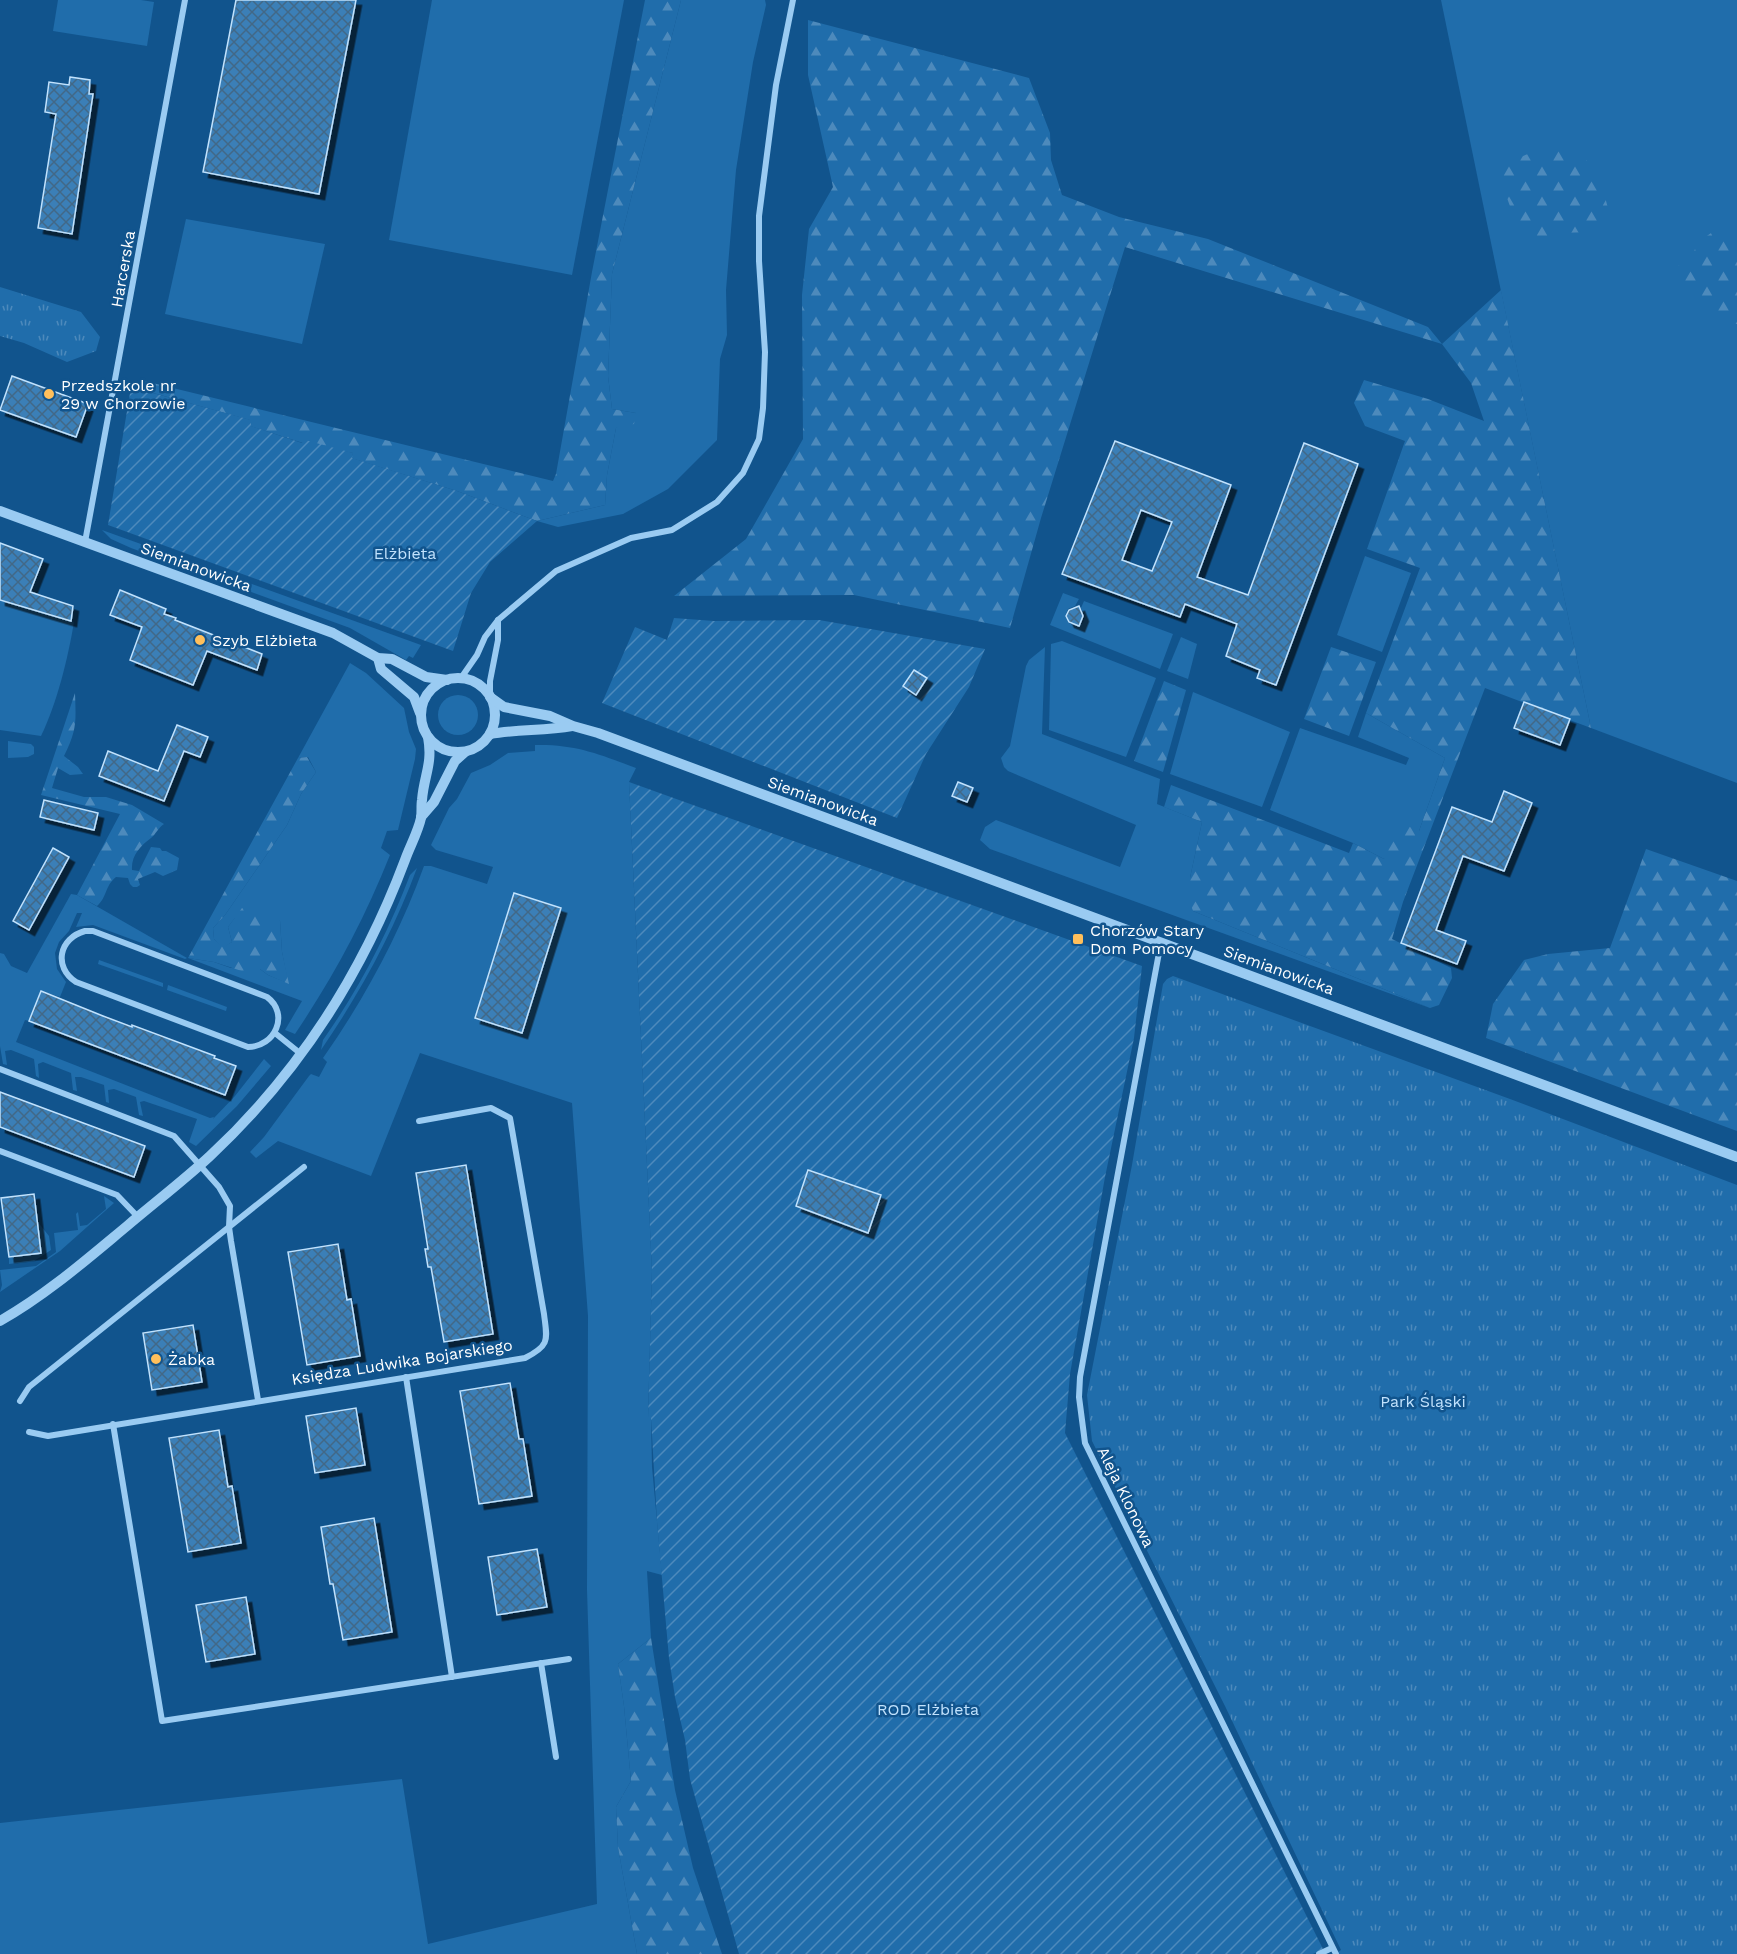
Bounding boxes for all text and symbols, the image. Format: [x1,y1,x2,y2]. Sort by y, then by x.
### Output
street label: Harcerska [107,229,139,309]
place label: Przedszkole nr 29 w Chorzowie [61,376,185,413]
marker: Przedszkole nr 29 w Chorzowie [42,387,56,401]
street label: Siemianowicka [138,538,254,596]
park label: Elżbieta [374,544,436,563]
place label: Szyb Elżbieta [212,631,317,650]
marker: Szyb Elżbieta [193,633,207,647]
street label: Siemianowicka [765,772,881,830]
place label: Chorzów Stary Dom Pomocy [1090,921,1205,958]
marker: Chorzów Stary Dom Pomocy [1071,932,1085,946]
street label: Siemianowicka [1221,941,1337,999]
street label: Księdza Ludwika Bojarskiego [290,1335,514,1389]
place label: Żabka [168,1350,215,1369]
marker: Żabka [149,1352,163,1366]
park label: Park Śląski [1380,1392,1466,1411]
street label: Aleja Klonowa [1093,1444,1159,1550]
park label: ROD Elżbieta [877,1700,979,1719]

